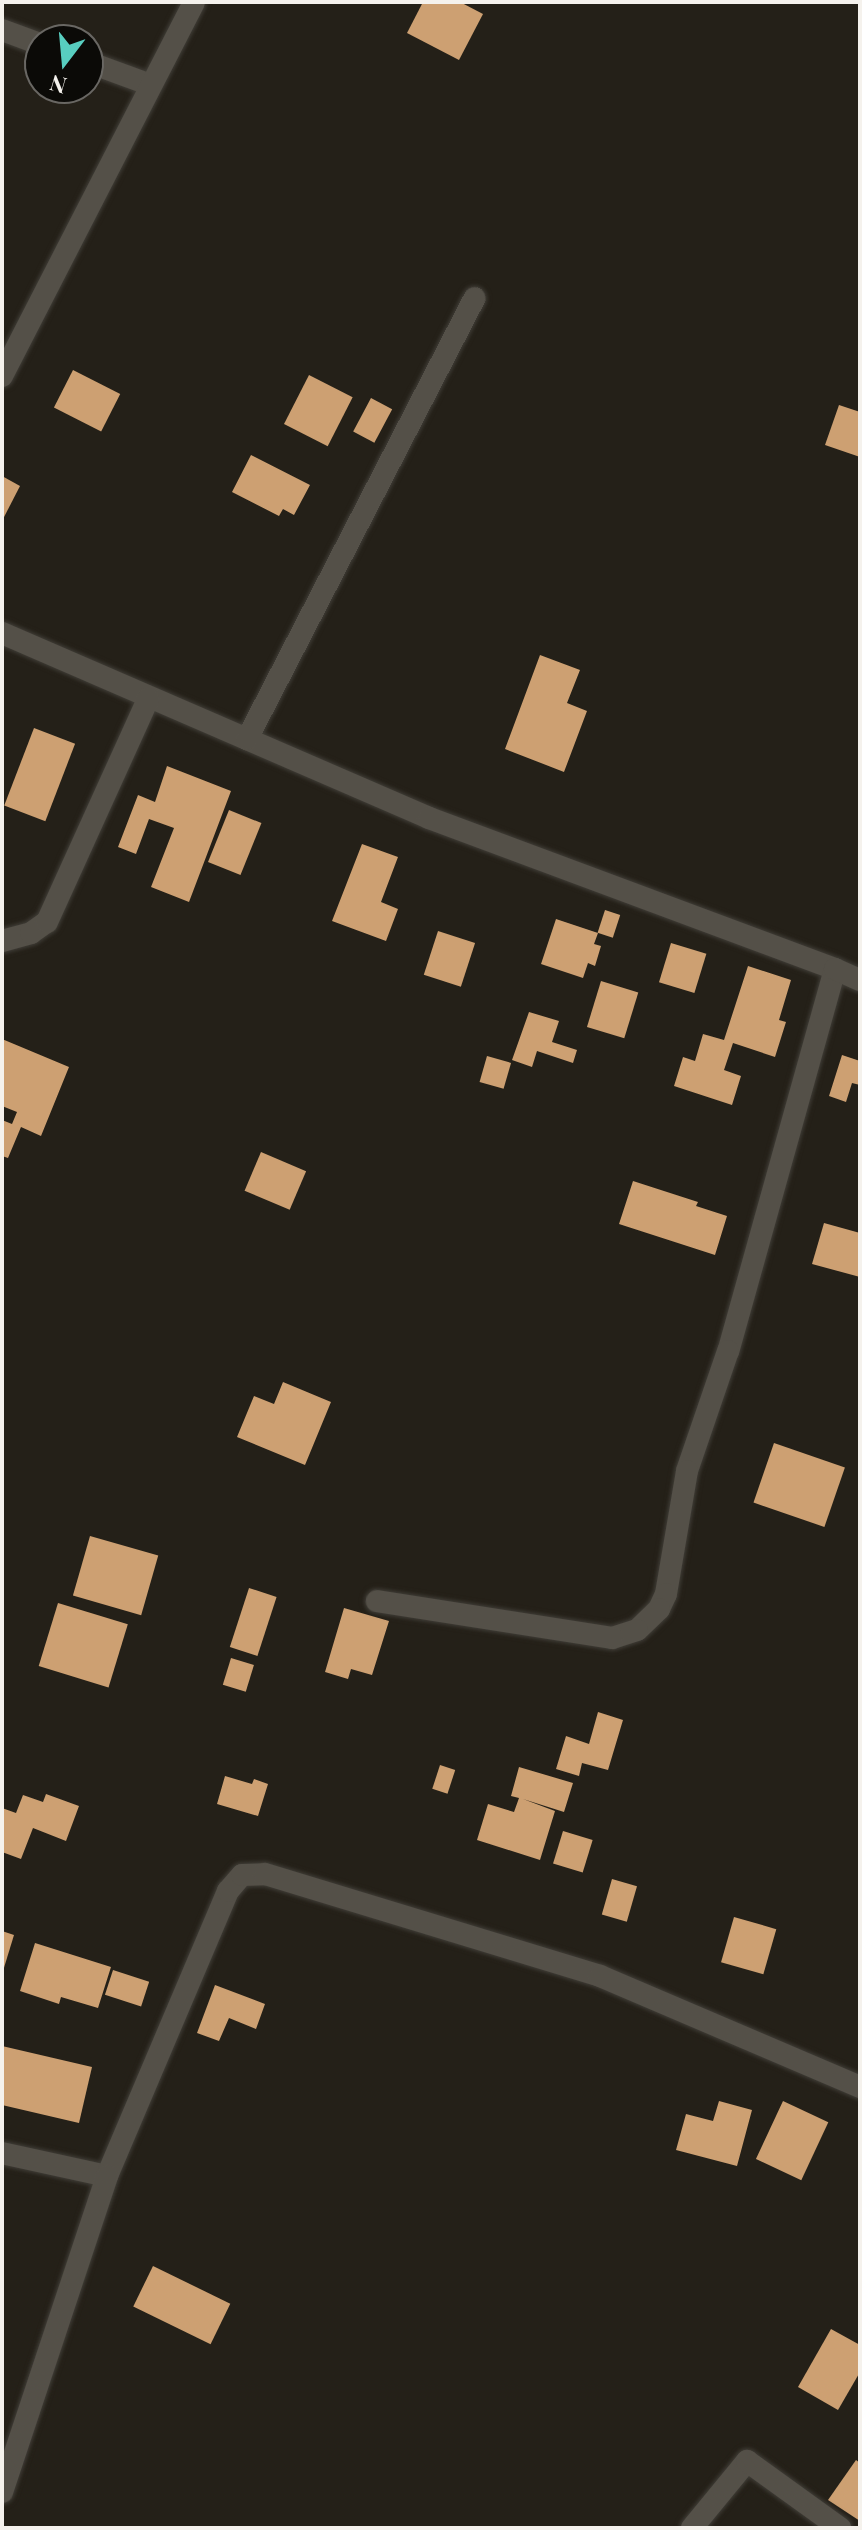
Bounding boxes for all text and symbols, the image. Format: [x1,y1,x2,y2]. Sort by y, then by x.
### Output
north arrow [24,24,104,104]
text: N [46,69,70,102]

